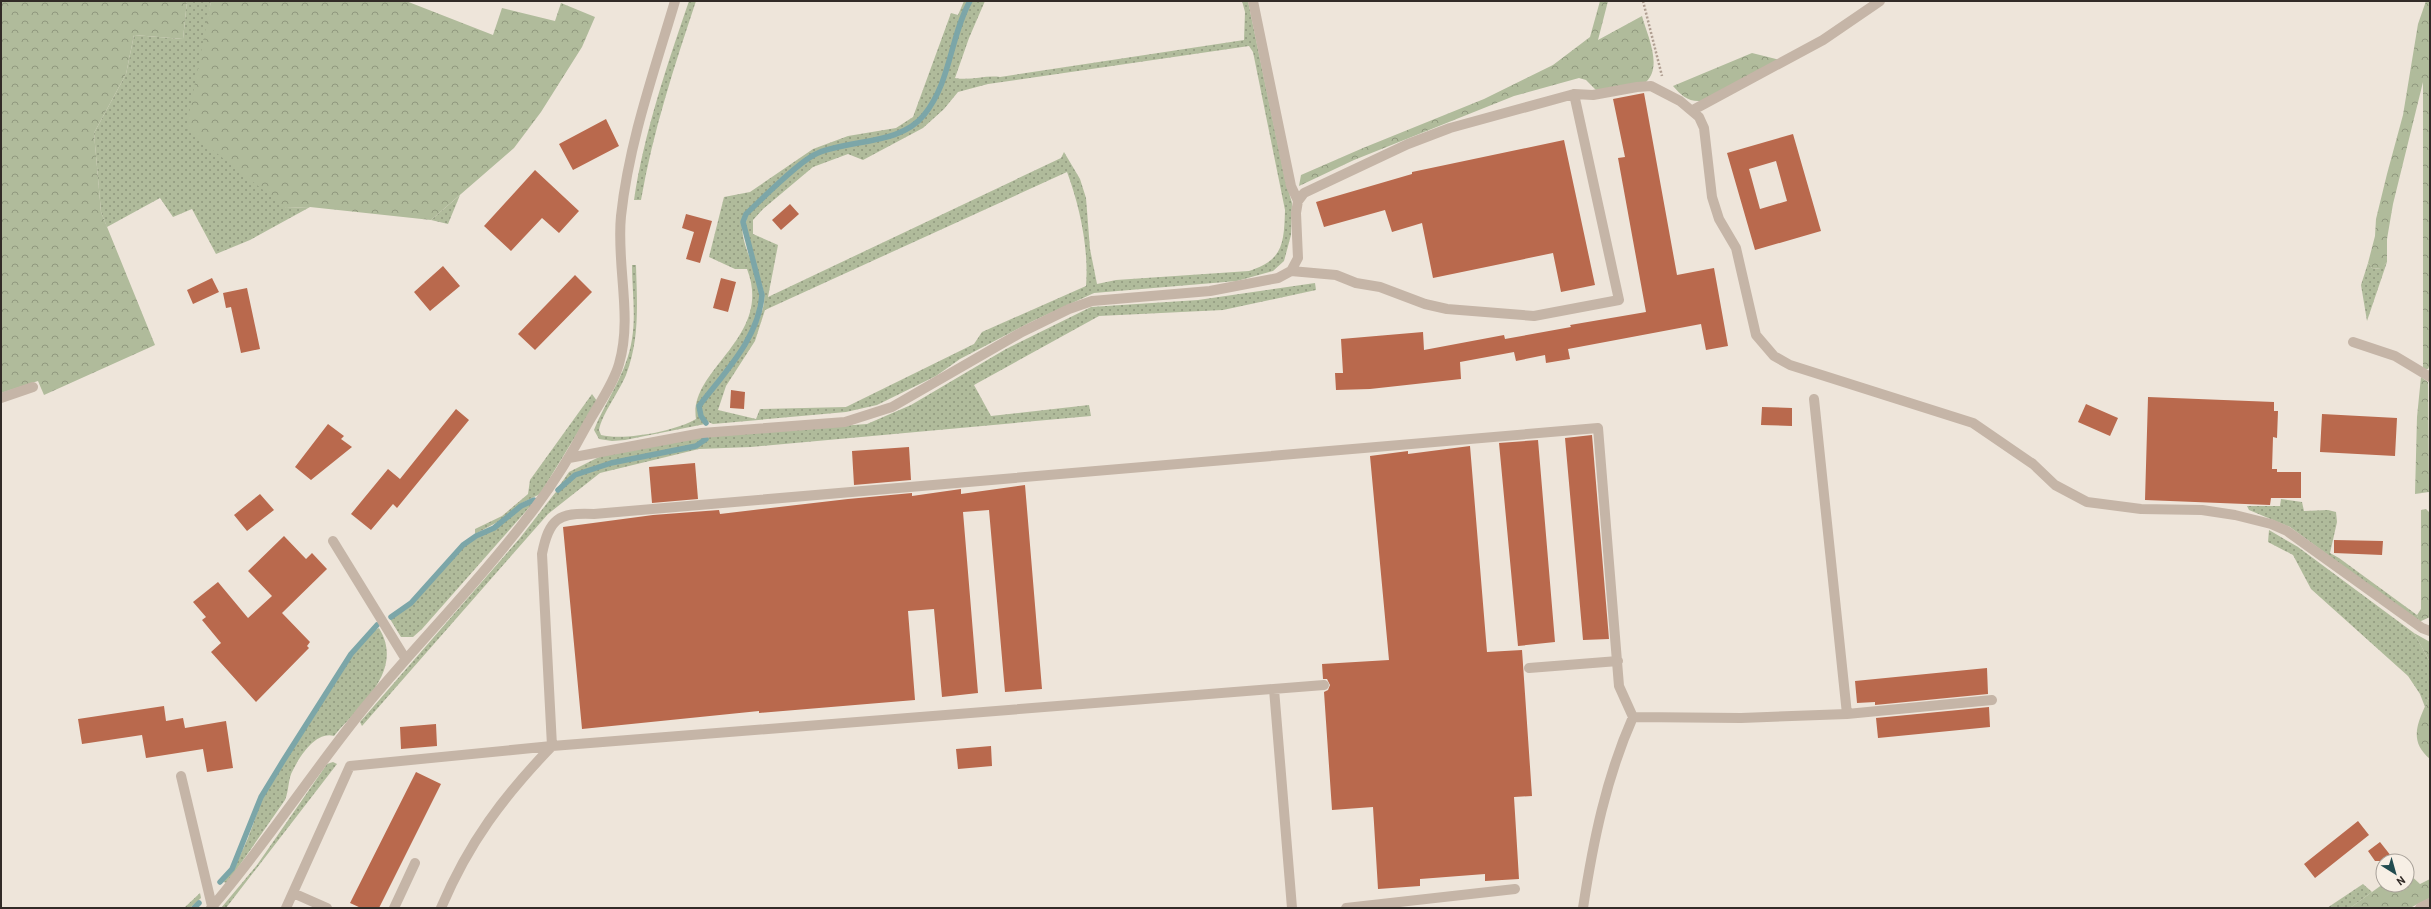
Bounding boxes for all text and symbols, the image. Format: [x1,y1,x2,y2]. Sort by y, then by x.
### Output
north arrow [2375,853,2415,893]
text: N [2394,874,2408,889]

